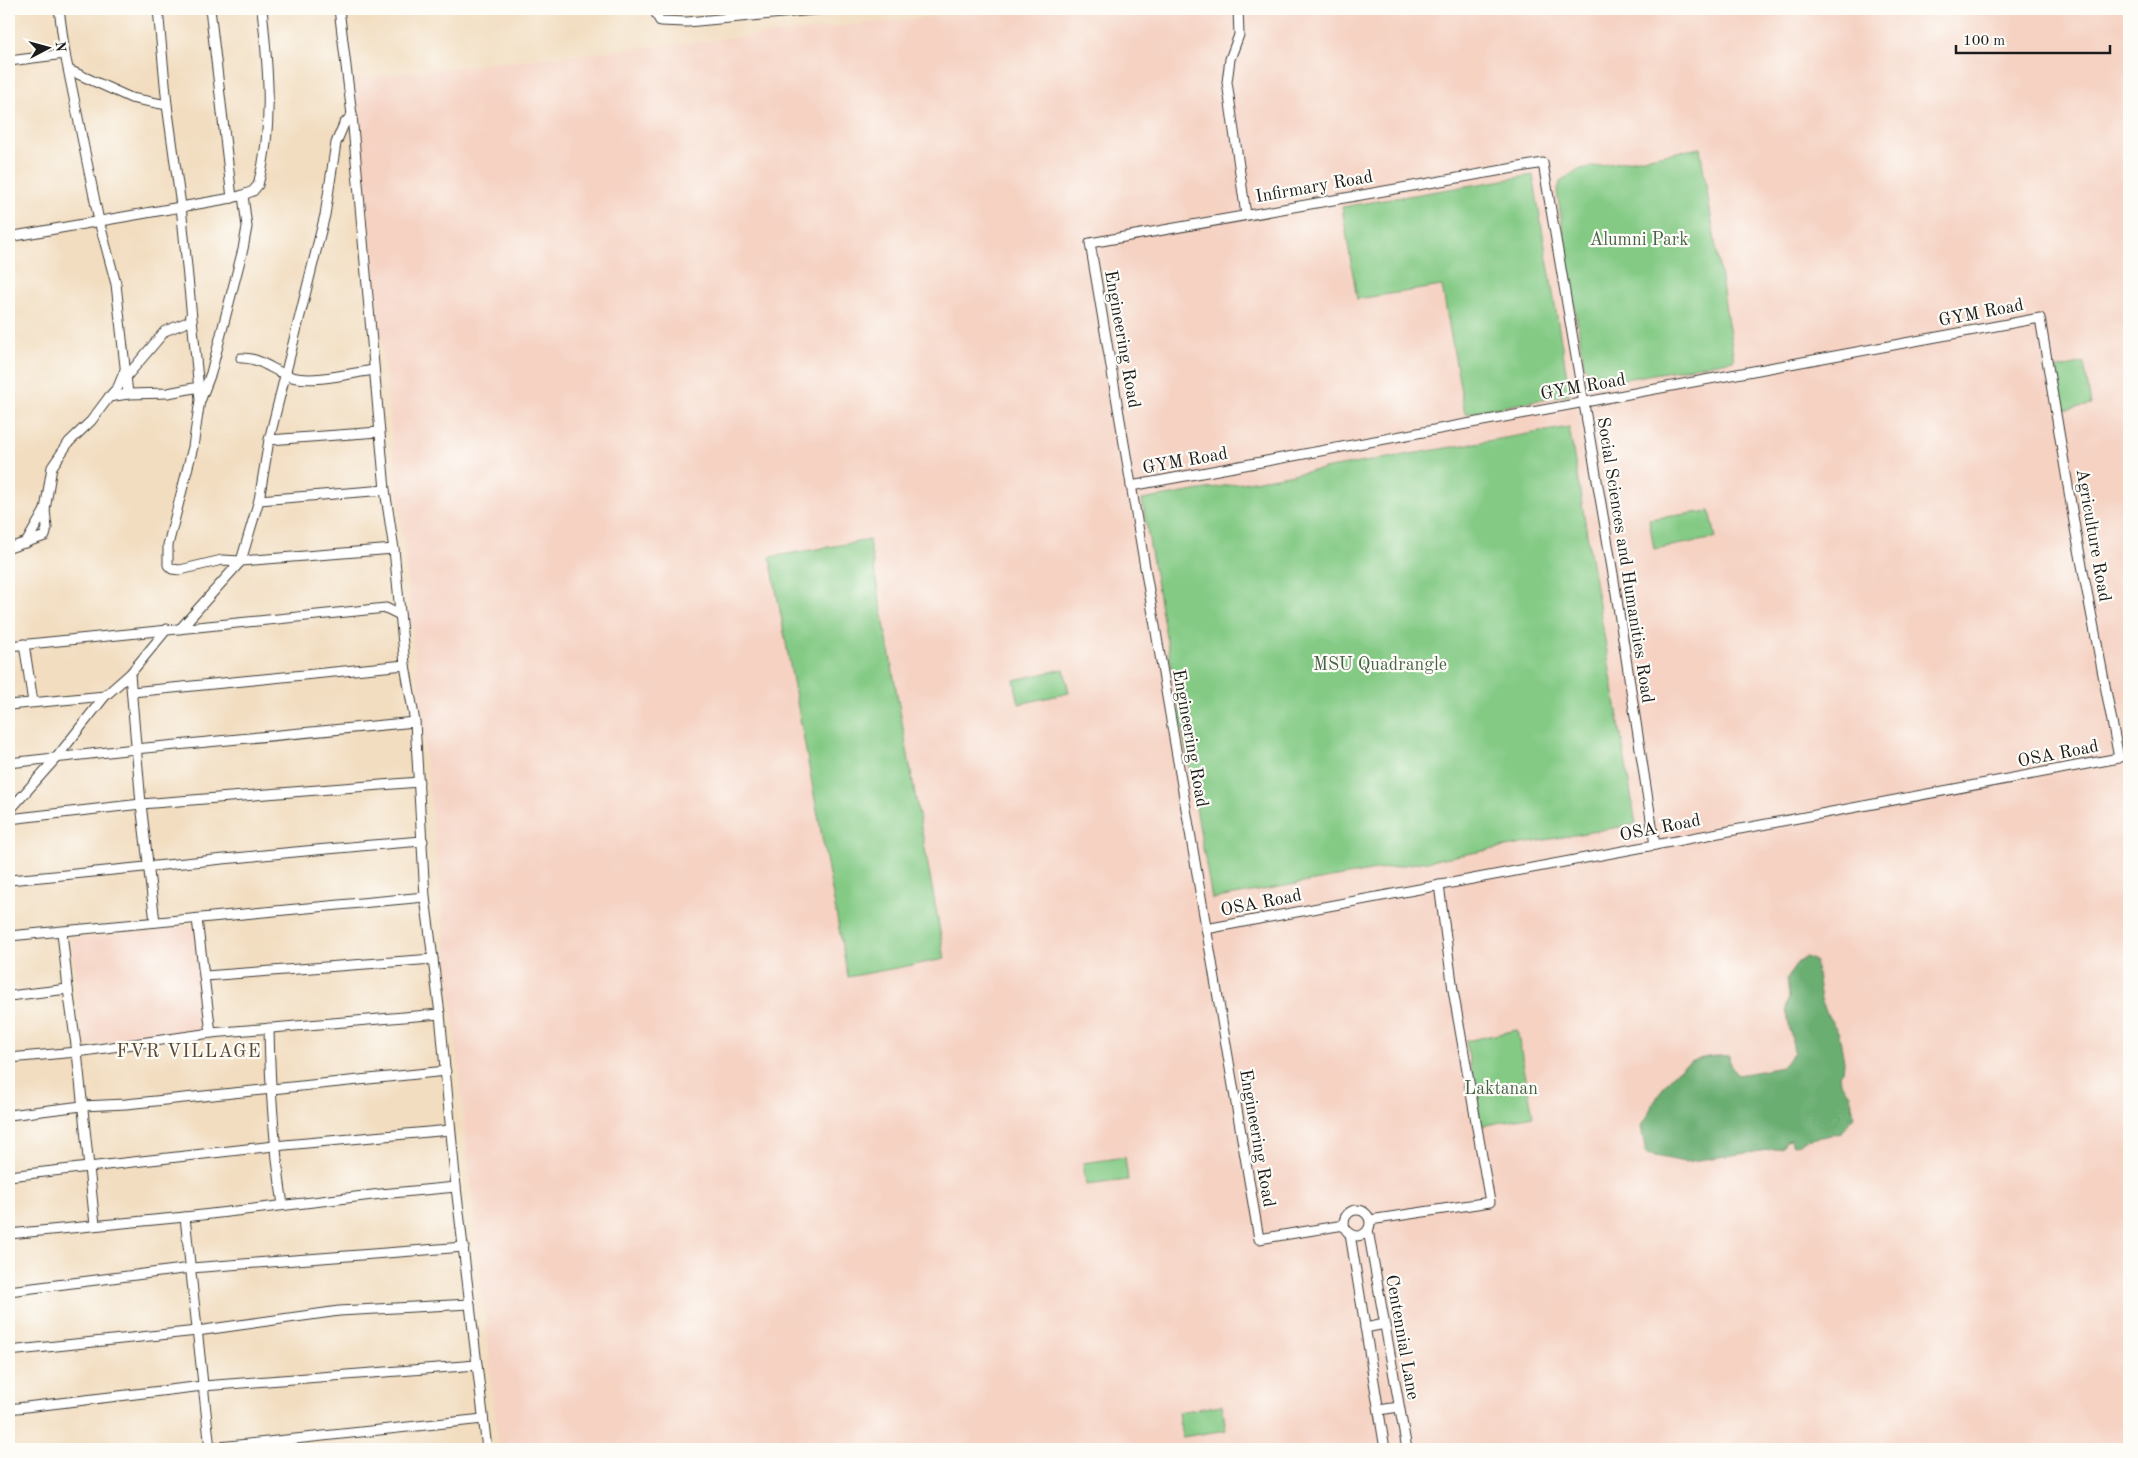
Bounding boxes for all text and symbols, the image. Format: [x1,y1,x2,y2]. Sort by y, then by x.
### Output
north arrow [22,22,72,72]
scale bar [1956,22,2109,54]
text: 100 m [1963,34,2005,49]
text: N [52,41,67,53]
street label: Infirmary Road [1254,168,1374,206]
park label: Alumni Park [1589,231,1689,249]
street label: Engineering Road [1101,269,1143,410]
street label: GYM Road [1937,296,2025,330]
street label: GYM Road [1539,371,1627,403]
street label: Social Sciences and Humanities Road [1593,416,1657,705]
street label: GYM Road [1141,445,1229,477]
street label: Agriculture Road [2072,467,2114,603]
park label: MSU Quadrangle [1313,656,1447,674]
street label: Engineering Road [1169,668,1211,809]
street label: OSA Road [2016,737,2100,771]
street label: OSA Road [1618,811,1702,845]
street label: OSA Road [1219,886,1303,920]
district label: FVR VILLAGE [116,1043,262,1062]
street label: Engineering Road [1236,1068,1278,1209]
park label: Laktanan [1464,1080,1538,1098]
street label: Centennial Lane [1382,1273,1422,1401]

